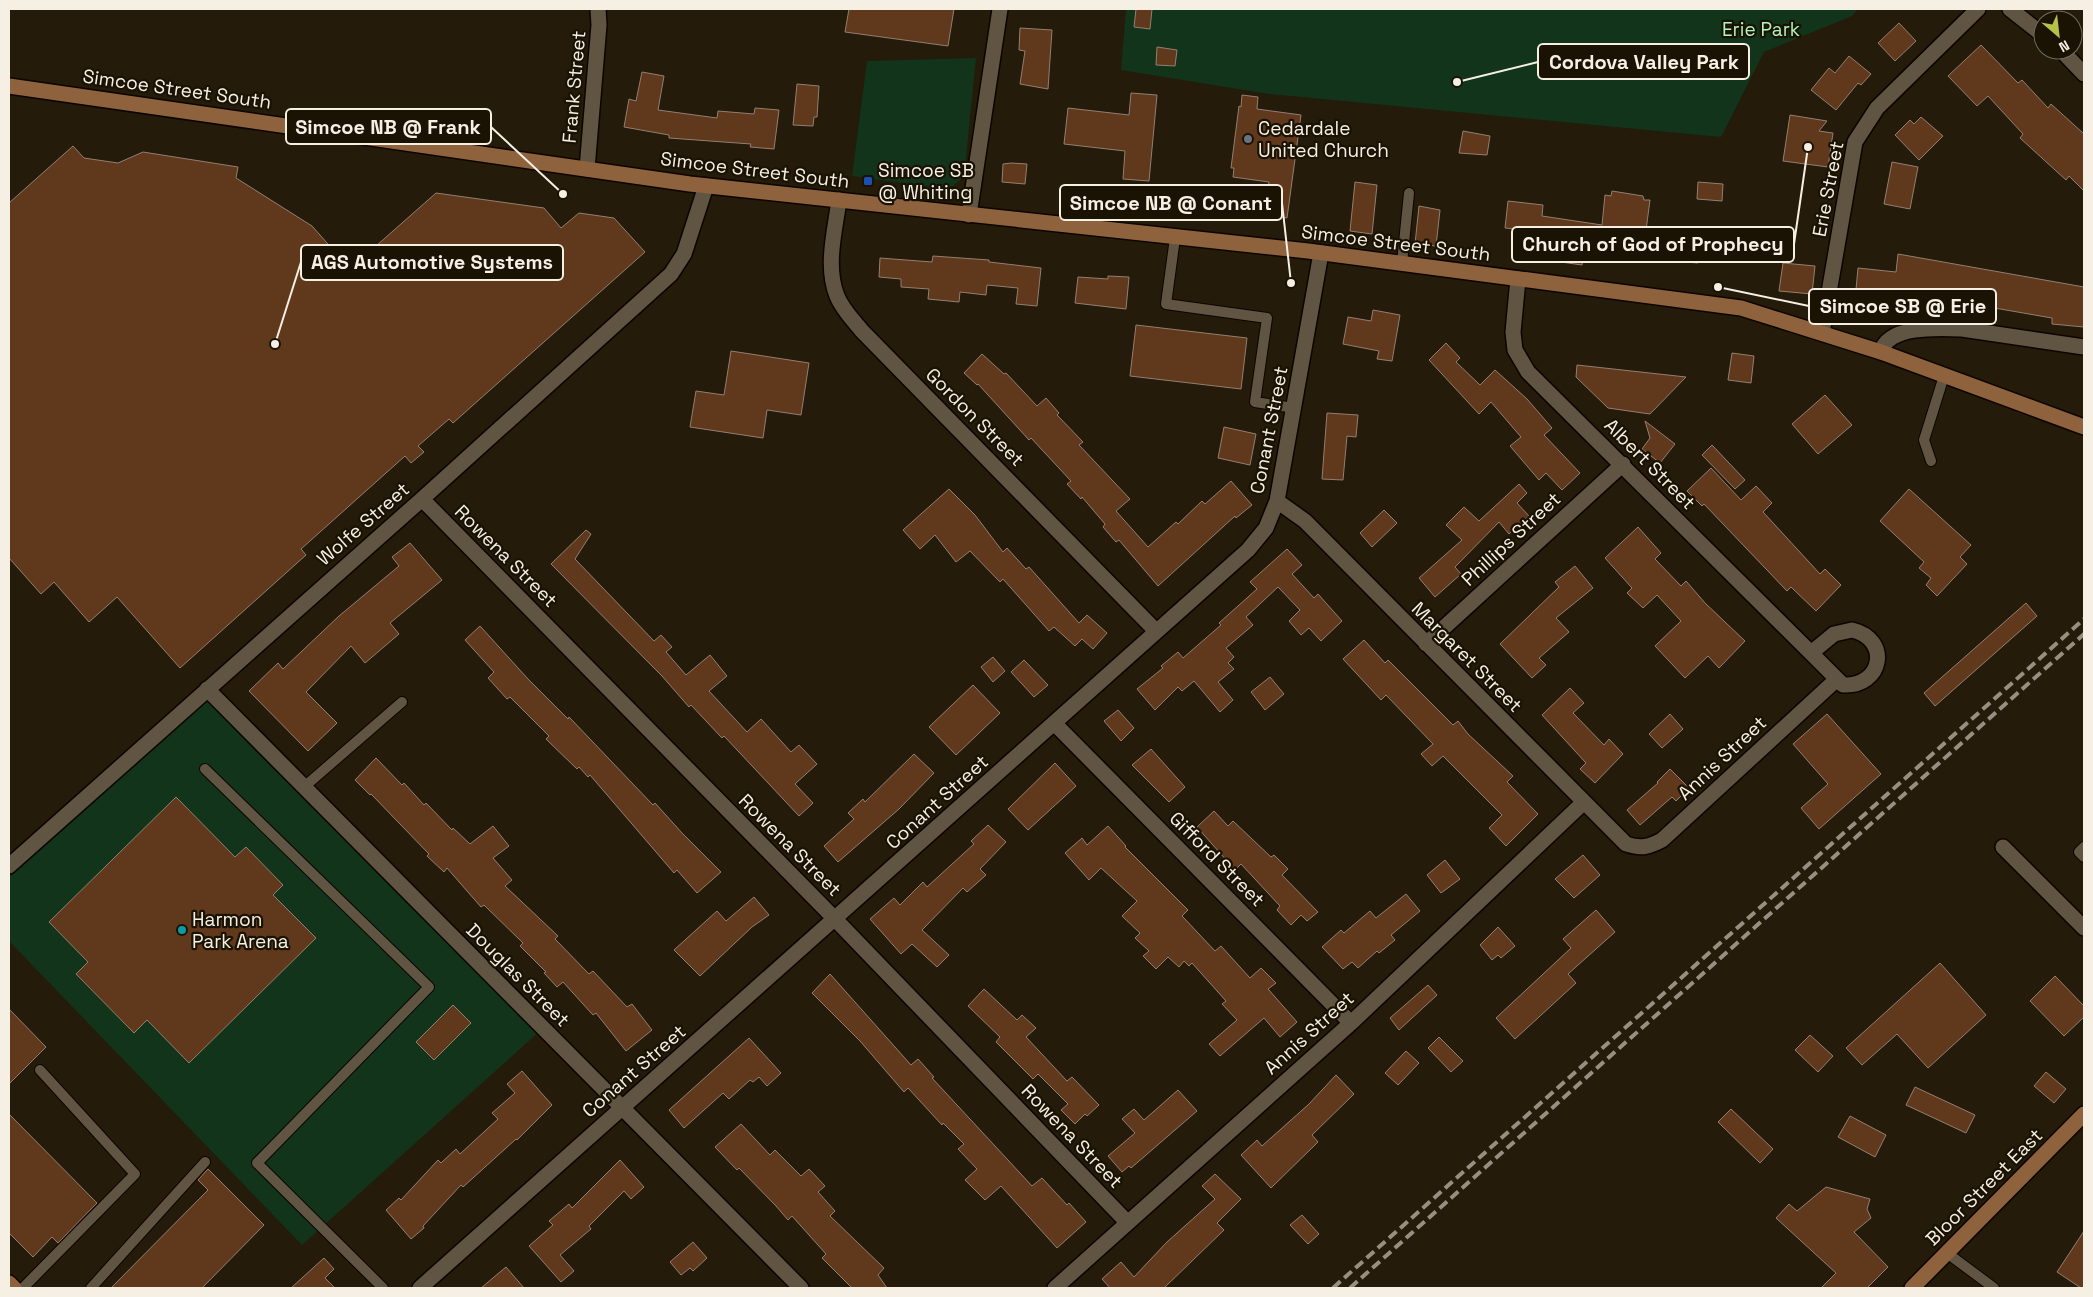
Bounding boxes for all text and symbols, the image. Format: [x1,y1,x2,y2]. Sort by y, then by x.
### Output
north arrow [2033,10,2083,60]
park label: Erie Park [1722,17,1800,42]
street label: Frank Street [557,30,591,144]
text: N [2056,36,2072,57]
callout: Cordova Valley Park [1538,44,1749,79]
text: Cordova Valley Park [1549,49,1739,75]
street label: Simcoe Street South [81,63,273,115]
callout: Simcoe NB @ Frank [286,109,491,144]
text: Simcoe NB @ Frank [295,114,481,140]
place label: Cedardale United Church [1258,116,1389,163]
marker: Cedardale United Church [1242,133,1254,145]
street label: Erie Street [1807,139,1849,239]
street label: Simcoe Street South [659,146,851,194]
place label: Simcoe SB @ Whiting [878,158,974,205]
marker: Simcoe SB @ Whiting [862,175,874,187]
callout: Simcoe NB @ Conant [1060,185,1282,220]
text: Simcoe NB @ Conant [1070,190,1272,216]
street label: Simcoe Street South [1300,219,1492,267]
callout: Church of God of Prophecy [1512,227,1794,262]
text: Church of God of Prophecy [1522,231,1784,257]
callout: AGS Automotive Systems [301,245,563,280]
text: AGS Automotive Systems [311,249,553,275]
callout: Simcoe SB @ Erie [1809,289,1996,324]
text: Simcoe SB @ Erie [1820,293,1986,319]
street label: Gordon Street [920,362,1030,472]
street label: Conant Street [1244,364,1294,496]
street label: Albert Street [1599,413,1701,515]
street label: Wolfe Street [311,477,415,571]
street label: Phillips Street [1456,487,1566,591]
street label: Rowena Street [449,499,563,613]
street label: Margaret Street [1406,596,1528,718]
street label: Annis Street [1672,710,1772,806]
street label: Conant Street [880,749,994,855]
street label: Rowena Street [733,788,847,902]
street label: Gifford Street [1164,806,1270,912]
place label: Harmon Park Arena [192,907,289,954]
street label: Douglas Street [461,918,575,1032]
marker: Harmon Park Arena [176,924,188,936]
street label: Annis Street [1259,986,1359,1080]
street label: Conant Street [577,1019,691,1123]
street label: Rowena Street [1016,1079,1128,1193]
street label: Bloor Street East [1920,1123,2048,1251]

